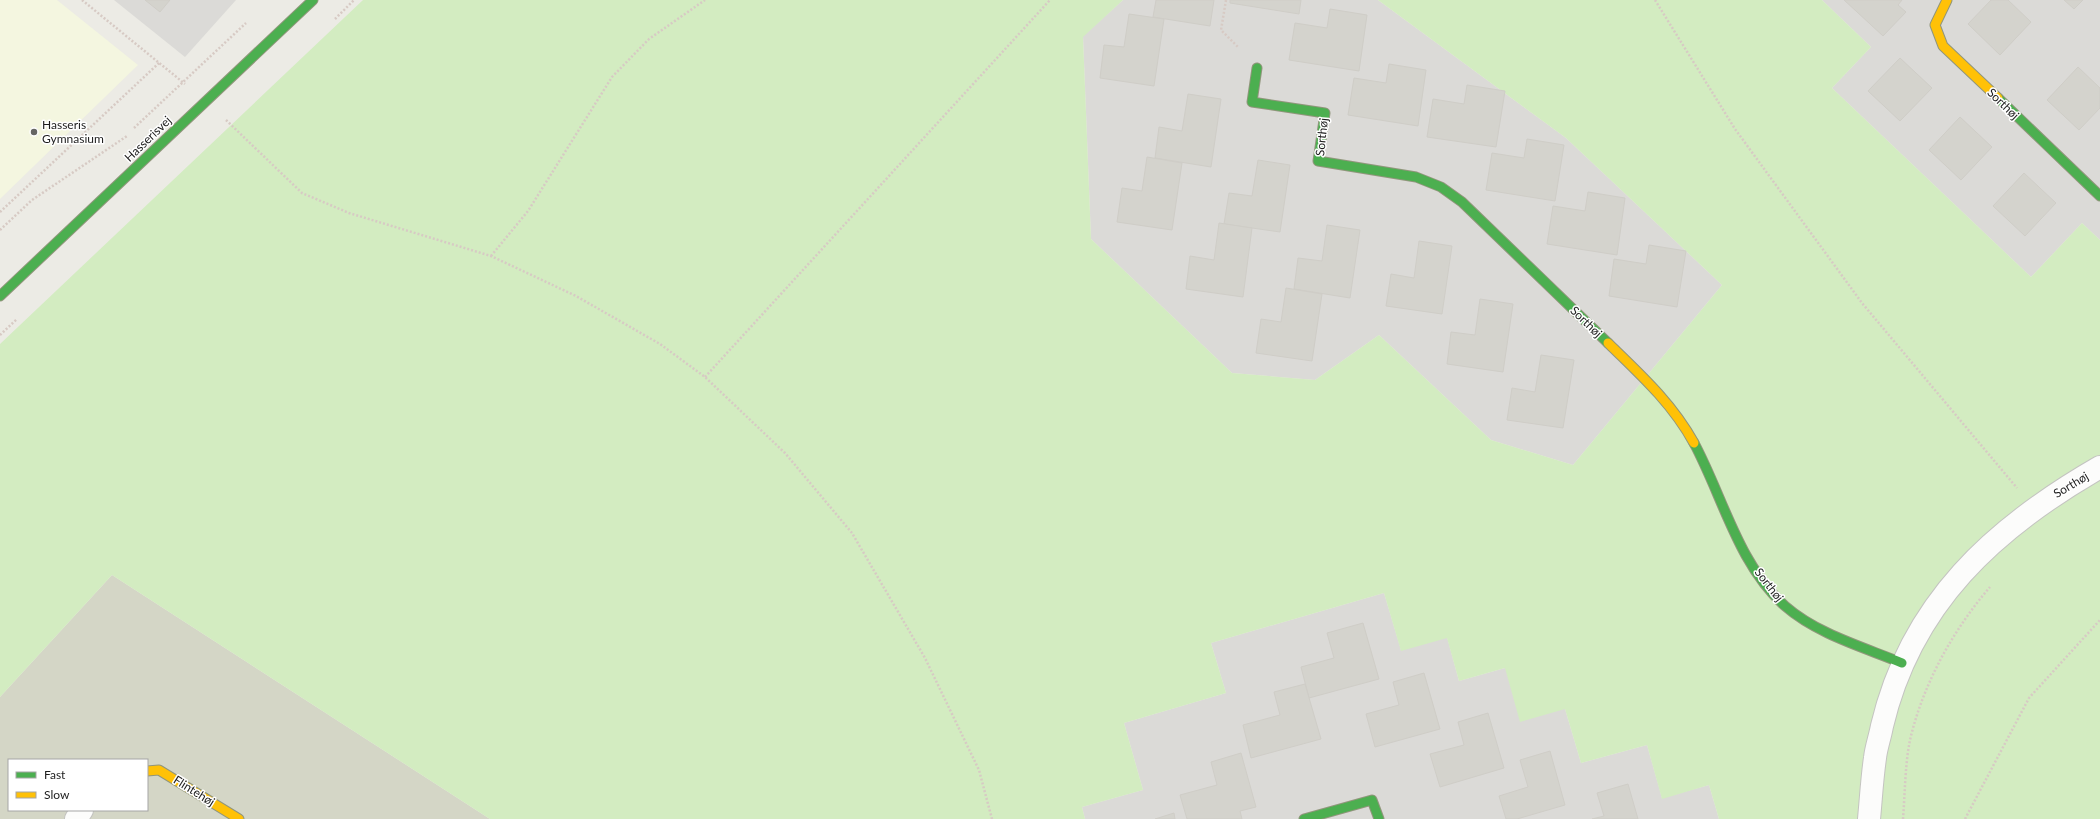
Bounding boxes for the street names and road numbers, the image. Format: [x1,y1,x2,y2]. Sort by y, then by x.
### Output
street label: Sorthøj [1984,85,2022,122]
street label: Hasserisvej [121,113,174,165]
street label: Sorthøj [1312,117,1331,157]
street label: Sorthøj [1567,303,1605,340]
street label: Sorthøj [2050,468,2091,501]
street label: Sorthøj [1752,565,1787,605]
street label: Flintehøj [171,772,218,809]

